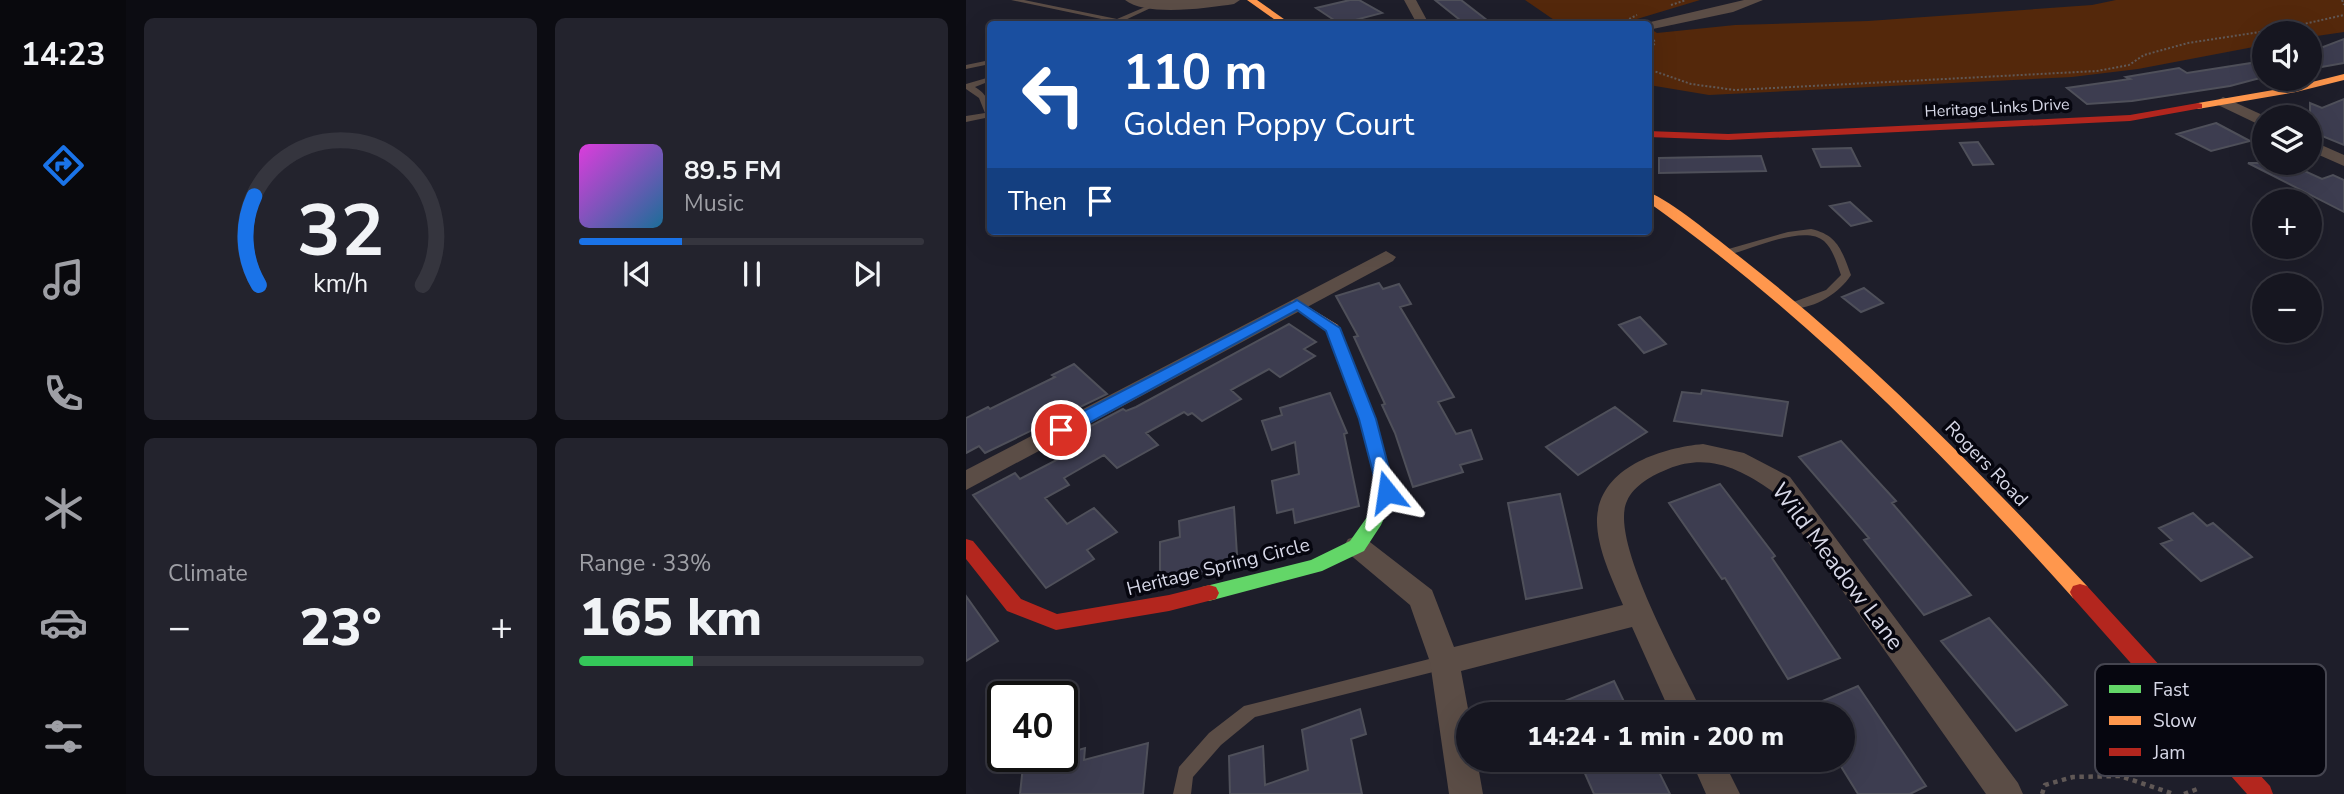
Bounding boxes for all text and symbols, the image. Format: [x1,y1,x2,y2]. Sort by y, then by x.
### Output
map controls [2252,21,2322,343]
button: sound [2252,21,2322,91]
text: 14:23 [21,33,105,76]
text: 110 m [1123,39,1267,106]
icon: left [1008,49,1099,140]
street label: Heritage Links Drive [1924,93,2070,123]
text: Golden Poppy Court [1123,103,1414,146]
button: layers [2252,105,2322,175]
icon: directions [39,141,88,190]
text: 89.5 FM [684,153,781,188]
text: 32 [297,181,384,281]
icon: arrive [1081,182,1119,220]
text: Then [1008,184,1067,219]
text: Music [684,188,744,219]
button: + [2252,189,2322,259]
icon: music [39,255,88,304]
icon: previous [618,255,656,293]
icon: pause [733,255,771,293]
icon: next [848,255,886,293]
text: km/h [313,267,368,301]
button: − [2252,273,2322,343]
icon: phone [39,369,88,418]
pin [1031,400,1091,460]
icon: arrive [1042,411,1080,449]
street label: Rogers Road [1939,415,2034,512]
position arrow [1350,455,1424,529]
street label: Wild Meadow Lane [1764,476,1911,656]
icon: climate [39,484,88,533]
street label: Heritage Spring Circle [1124,532,1312,602]
text: Range · 33% [579,548,711,579]
text: Climate [168,558,248,589]
text: 165 km [579,582,762,653]
text: 23° [299,592,382,663]
icon: car [39,598,88,647]
text: − [168,602,191,653]
text: + [490,602,513,653]
legend [2095,664,2326,776]
text: Fast [2153,677,2189,703]
speed limit sign: 40 [987,681,1078,772]
text: Slow [2153,708,2197,734]
icon: filters [39,712,88,761]
text: 14:24 · 1 min · 200 m [1527,719,1784,754]
text: Jam [2152,740,2186,766]

